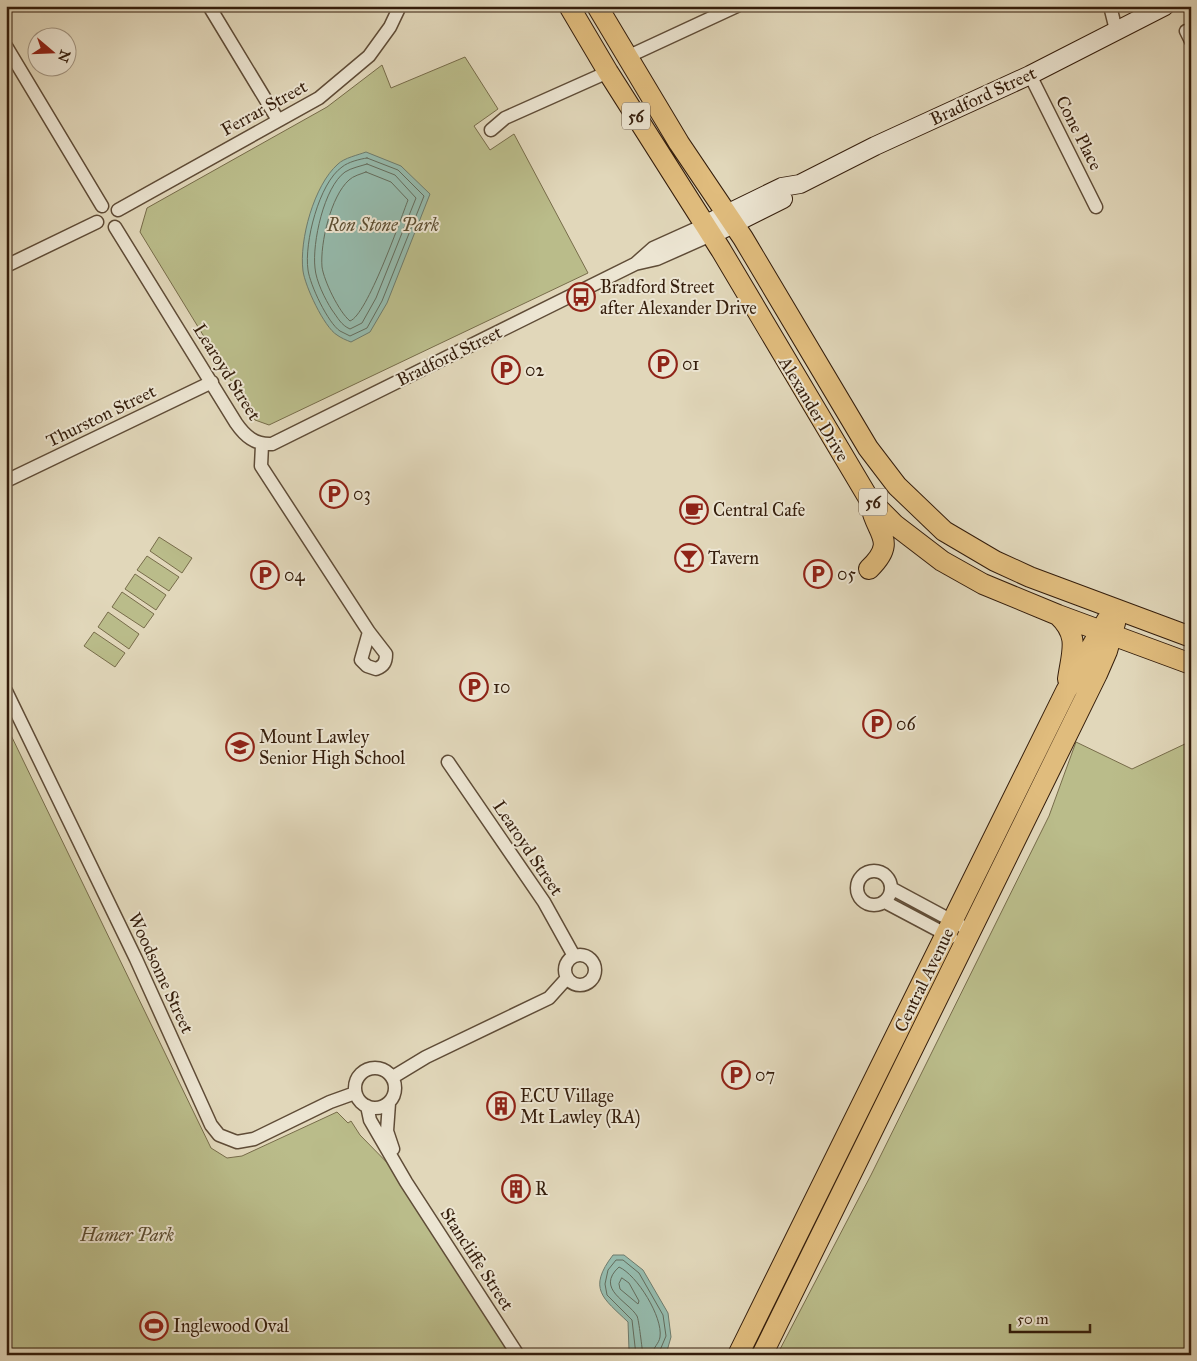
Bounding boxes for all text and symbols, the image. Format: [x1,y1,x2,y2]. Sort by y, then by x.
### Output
north arrow [28,28,78,78]
text: N [54,48,74,65]
street label: Bradford Street [926,62,1040,130]
street label: Ferrar Street [217,75,312,141]
street label: Cone Place [1051,92,1107,174]
road number: 56 [622,102,650,130]
park label: Ron Stone Park [326,214,439,236]
place label: Bradford Street after Alexander Drive [600,276,757,319]
bus stop icon: Bradford Street after Alexander Drive [566,282,596,312]
street label: Learoyd Street [189,320,266,425]
street label: Bradford Street [393,321,506,391]
parking icon: 01 [648,349,678,379]
street label: Alexander Drive [774,352,854,465]
place label: 01 [682,353,699,375]
parking icon: 02 [491,355,521,385]
place label: 02 [525,359,544,381]
street label: Thurston Street [43,380,160,452]
parking icon: 03 [319,479,349,509]
place label: 03 [353,483,371,505]
road number: 56 [859,488,887,516]
cafe icon: Central Cafe [679,495,709,525]
place label: Central Cafe [713,499,805,521]
bar icon: Tavern [674,543,704,573]
place label: Tavern [708,547,759,569]
parking icon: 05 [803,559,833,589]
parking icon: 04 [250,560,280,590]
place label: 05 [837,563,856,585]
place label: 04 [284,564,305,586]
parking icon: 10 [459,672,489,702]
place label: 10 [493,676,511,698]
parking icon: 06 [862,709,892,739]
place label: 06 [896,713,916,735]
place label: Mount Lawley Senior High School [259,726,405,770]
school or university icon: Mount Lawley Senior High School [225,732,255,762]
street label: Learoyd Street [488,796,568,900]
street label: Woodsome Street [123,909,199,1037]
street label: Central Avenue [889,924,959,1036]
parking icon: 07 [721,1060,751,1090]
place label: 07 [755,1064,775,1086]
place label: ECU Village Mt Lawley (RA) [520,1085,640,1129]
building icon: ECU Village Mt Lawley (RA) [486,1091,516,1121]
building icon: R [501,1174,531,1204]
place label: R [535,1178,549,1200]
street label: Stancliffe Street [436,1203,519,1315]
park label: Hamer Park [79,1224,174,1246]
scale bar [1010,1301,1090,1333]
text: 50 m [1017,1310,1049,1328]
sports icon: Inglewood Oval [139,1311,169,1341]
place label: Inglewood Oval [173,1315,289,1338]

